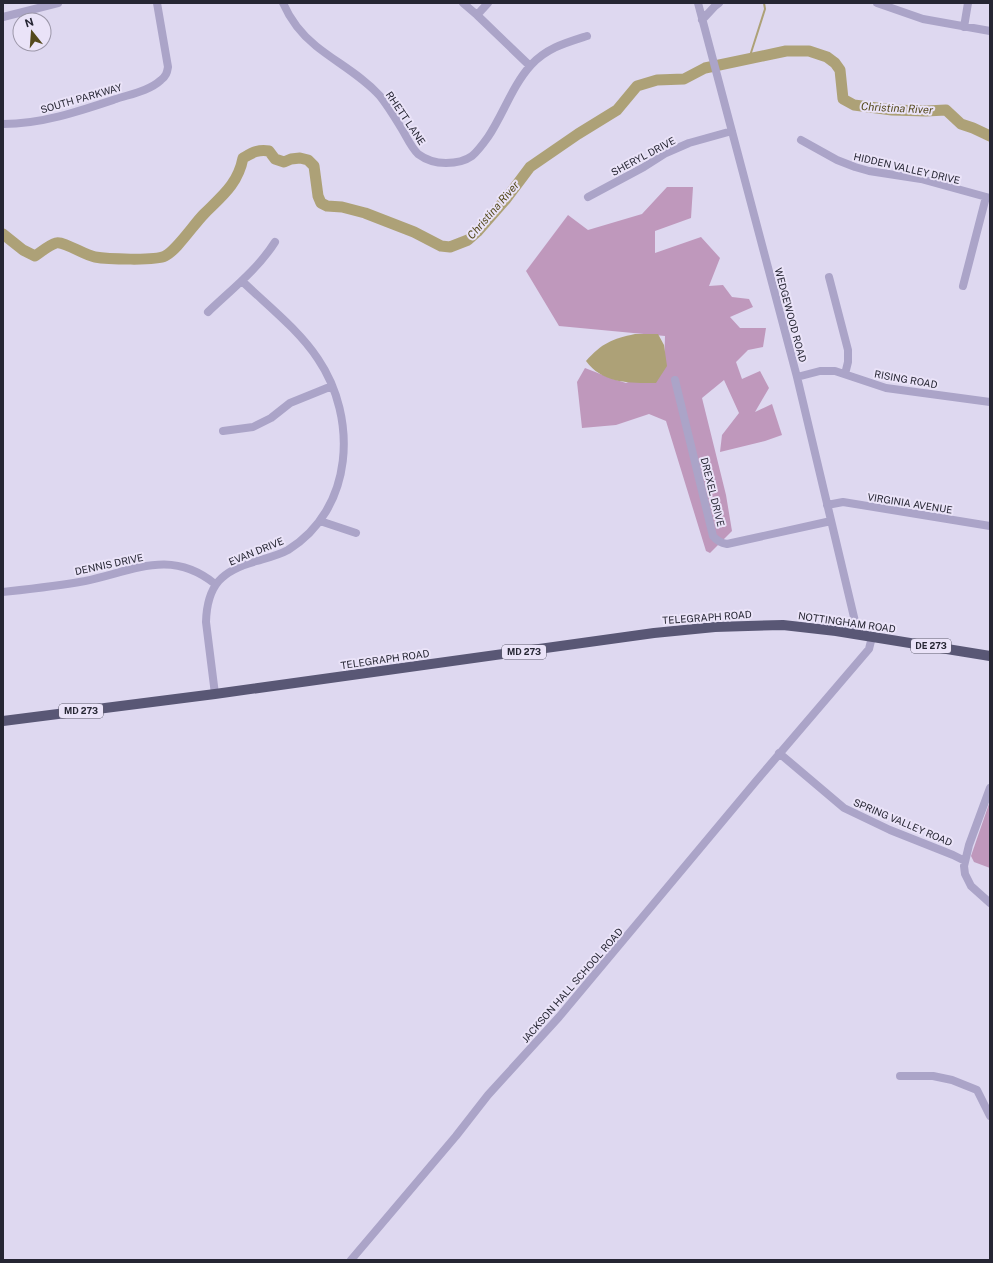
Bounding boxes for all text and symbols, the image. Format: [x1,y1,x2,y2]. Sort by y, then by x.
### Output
north arrow [12,12,52,52]
text: N [23,15,35,29]
street label: SOUTH PARKWAY [39,81,123,115]
street label: RHETT LANE [384,89,428,147]
water label: Christina River [861,100,934,116]
street label: SHERYL DRIVE [609,134,677,178]
street label: HIDDEN VALLEY DRIVE [853,150,961,186]
water label: Christina River [465,178,522,241]
street label: WEDGEWOOD ROAD [773,266,809,364]
street label: RISING ROAD [873,368,939,390]
street label: DREXEL DRIVE [699,456,727,528]
street label: VIRGINIA AVENUE [867,490,953,516]
street label: EVAN DRIVE [227,535,285,567]
street label: DENNIS DRIVE [74,551,144,577]
street label: TELEGRAPH ROAD [662,608,752,626]
street label: NOTTINGHAM ROAD [797,609,897,635]
road number: DE 273 [911,639,951,653]
road number: MD 273 [502,645,546,659]
street label: TELEGRAPH ROAD [340,647,430,671]
road number: MD 273 [59,704,103,718]
street label: SPRING VALLEY ROAD [852,796,954,848]
street label: JACKSON HALL SCHOOL ROAD [519,925,625,1045]

